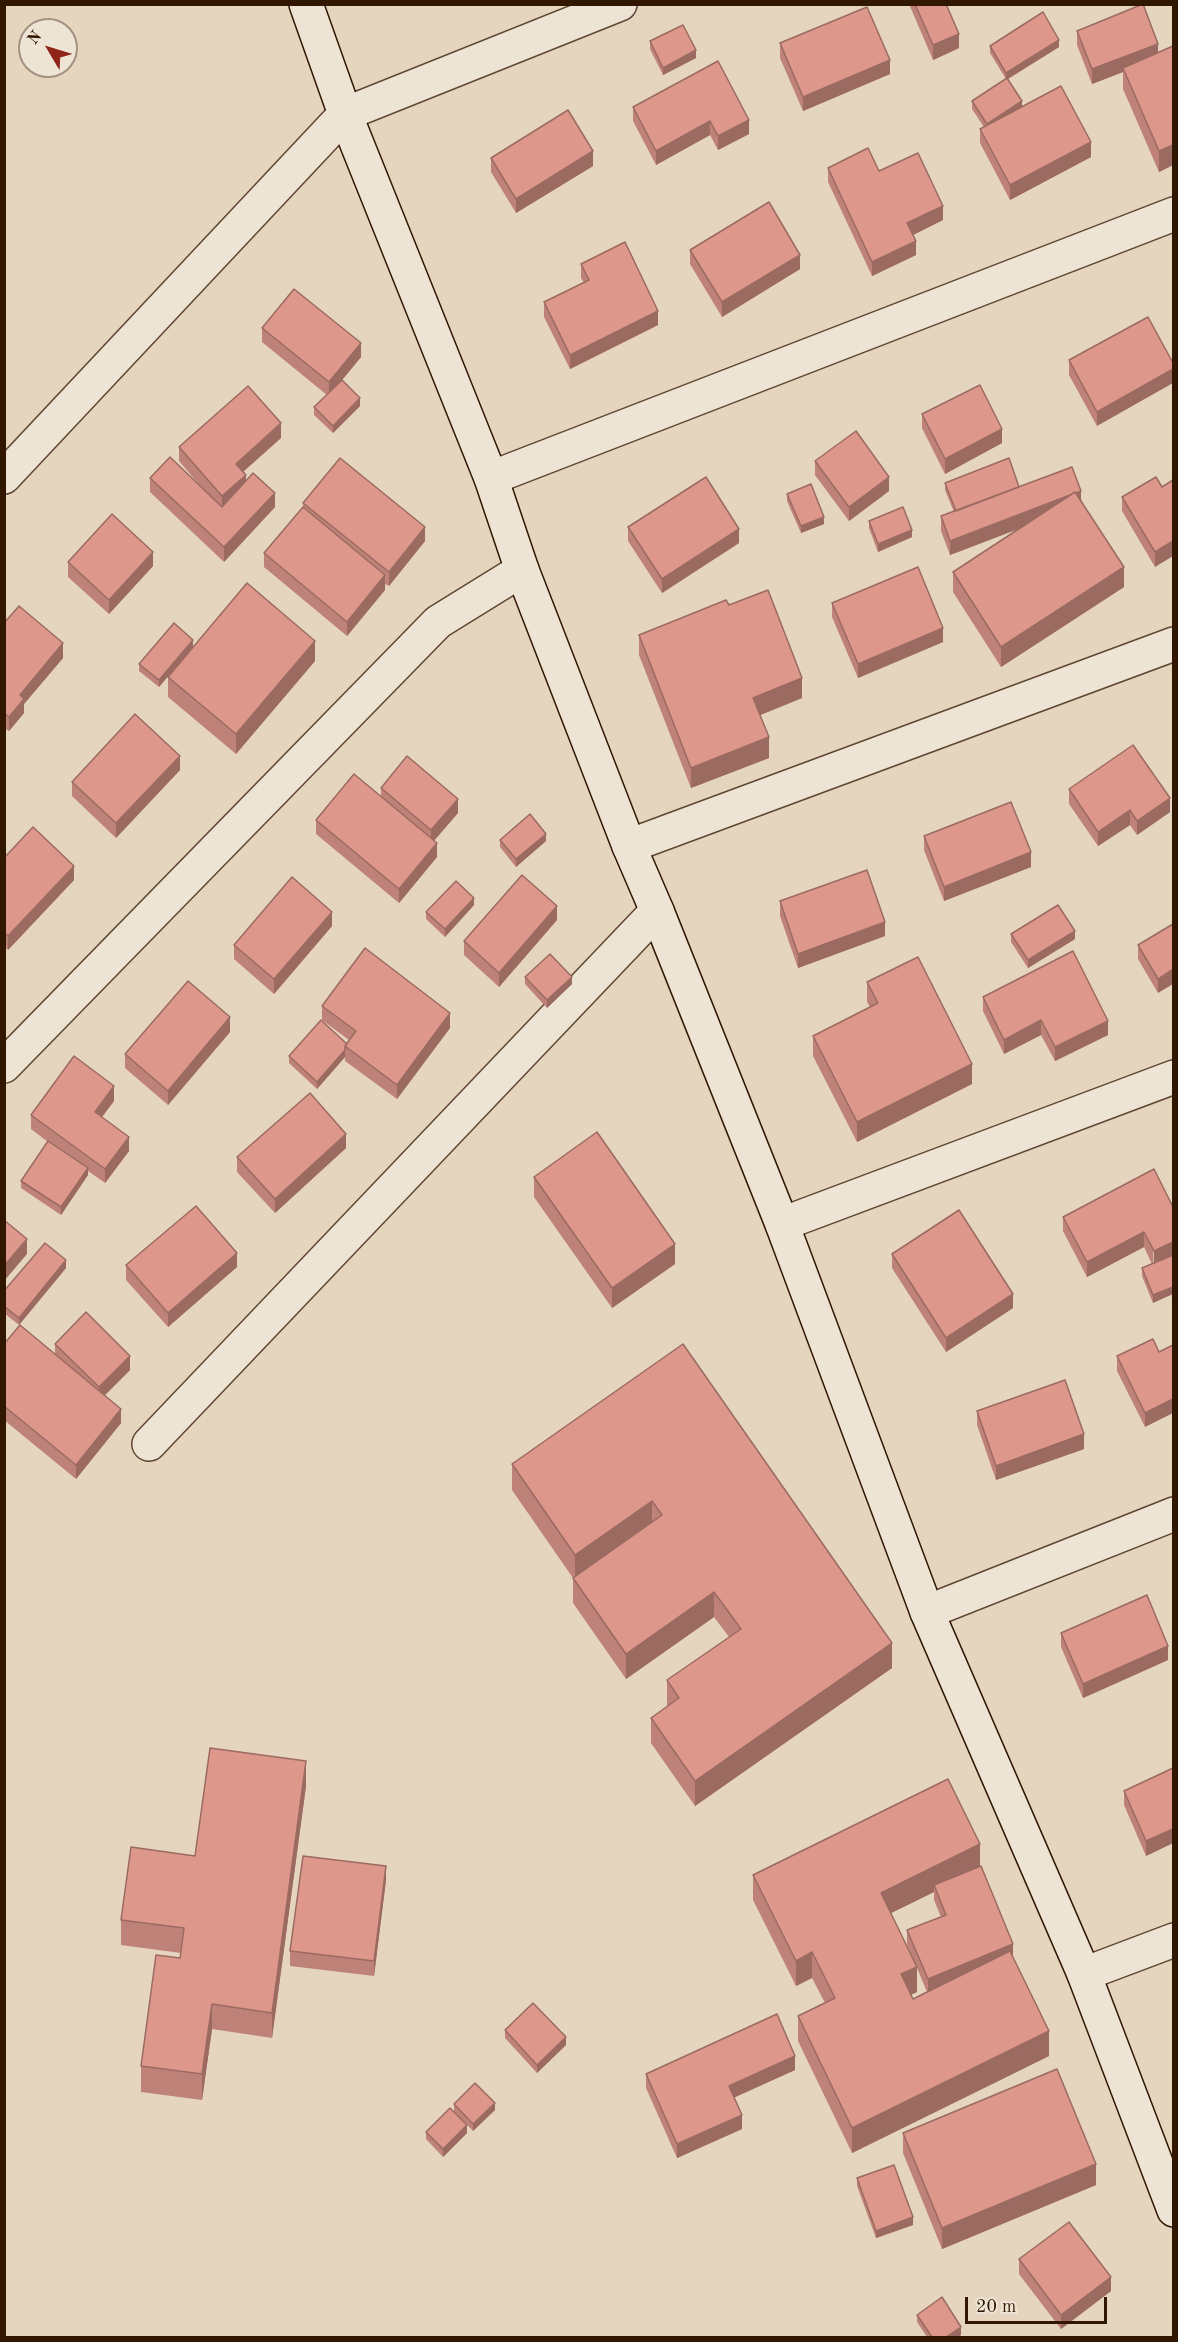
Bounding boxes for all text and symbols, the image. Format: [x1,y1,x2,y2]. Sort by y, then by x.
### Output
north arrow [18,18,78,78]
text: N [25,28,45,48]
scale bar [968,2285,1110,2323]
text: 20 m [976,2298,1016,2316]

